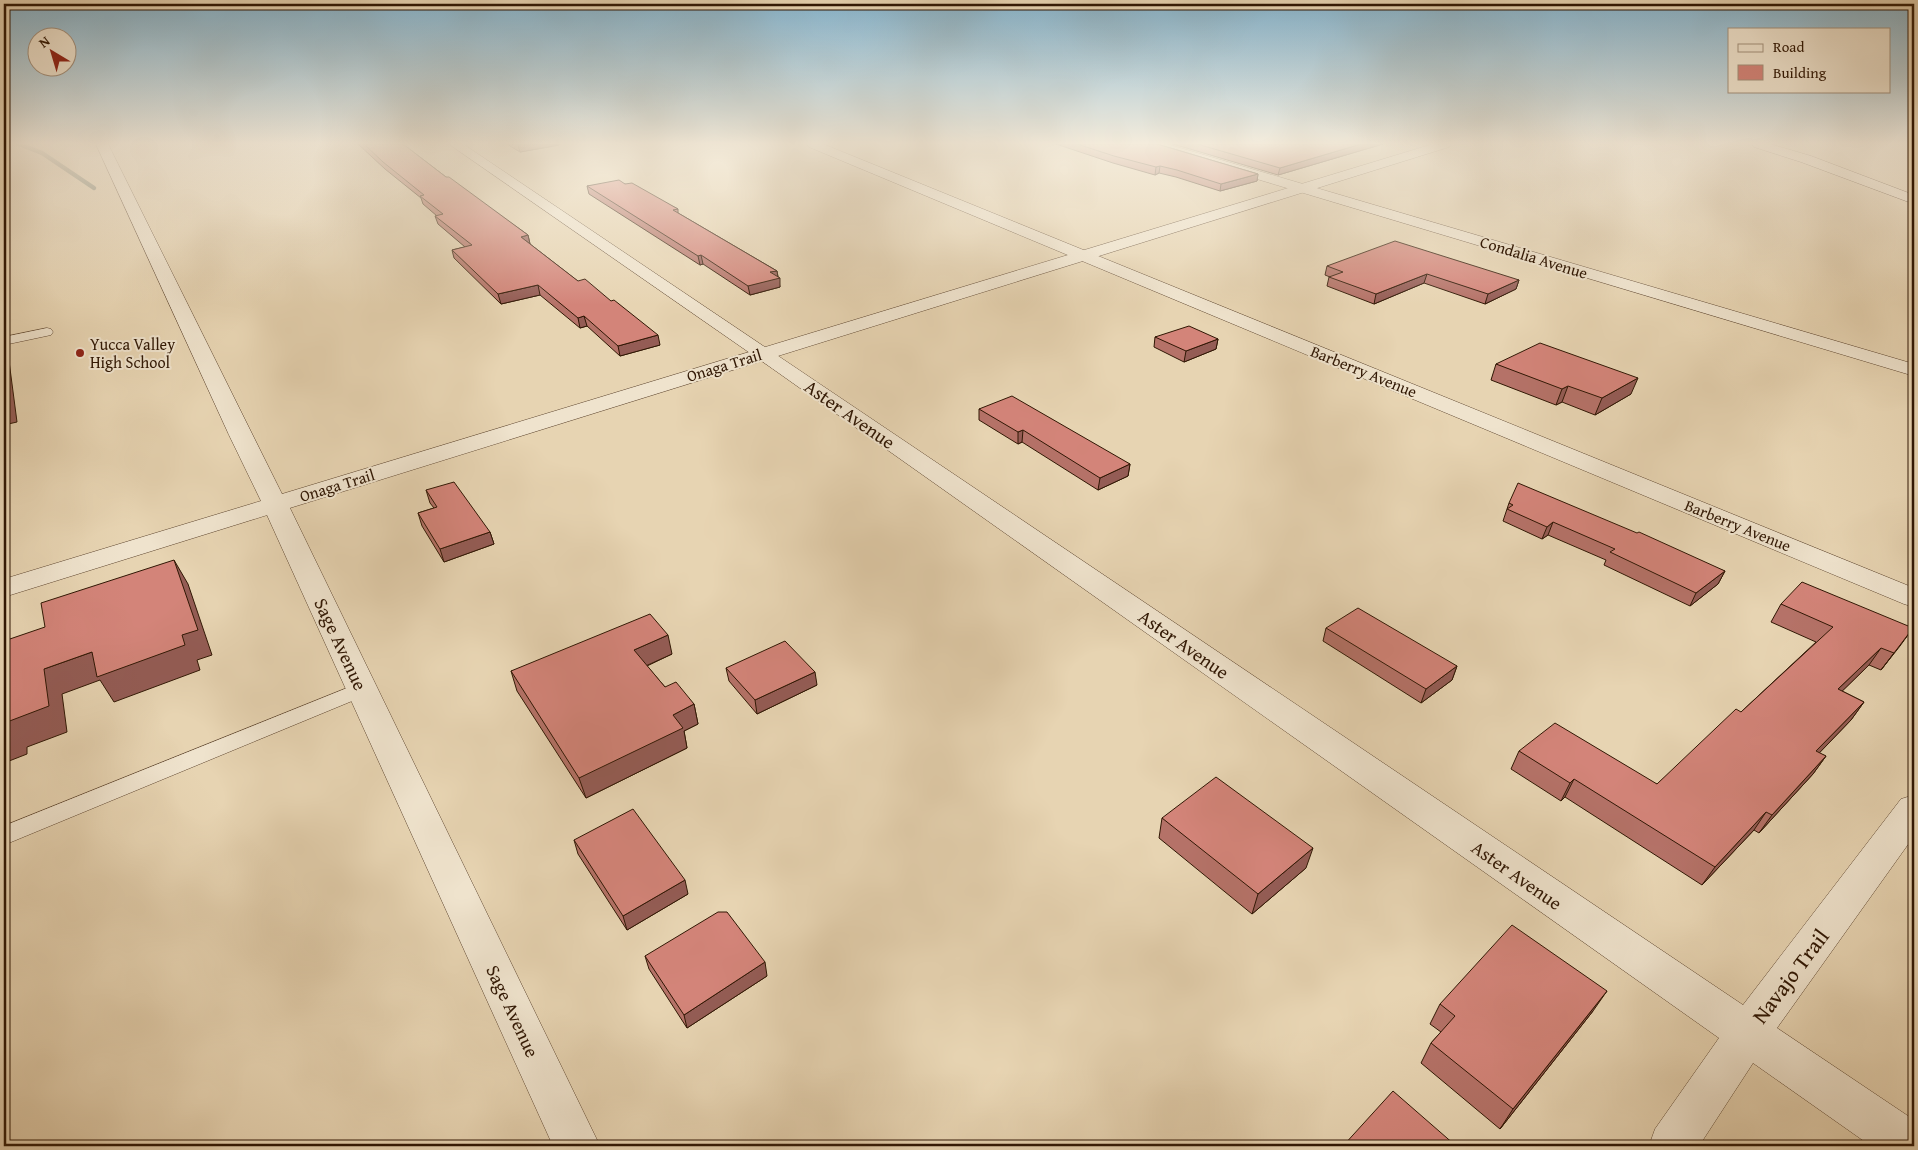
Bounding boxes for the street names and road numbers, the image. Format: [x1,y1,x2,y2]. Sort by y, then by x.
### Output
street label: Condalia Avenue [1477,229,1591,285]
street label: Barberry Avenue [1307,339,1421,403]
street label: Onaga Trail [684,342,765,388]
street label: Aster Avenue [799,372,901,456]
street label: Onaga Trail [297,462,378,508]
street label: Barberry Avenue [1681,493,1795,557]
street label: Sage Avenue [307,593,375,695]
street label: Aster Avenue [1133,602,1235,686]
street label: Aster Avenue [1466,833,1568,917]
street label: Navajo Trail [1744,922,1836,1030]
street label: Sage Avenue [479,960,547,1062]

